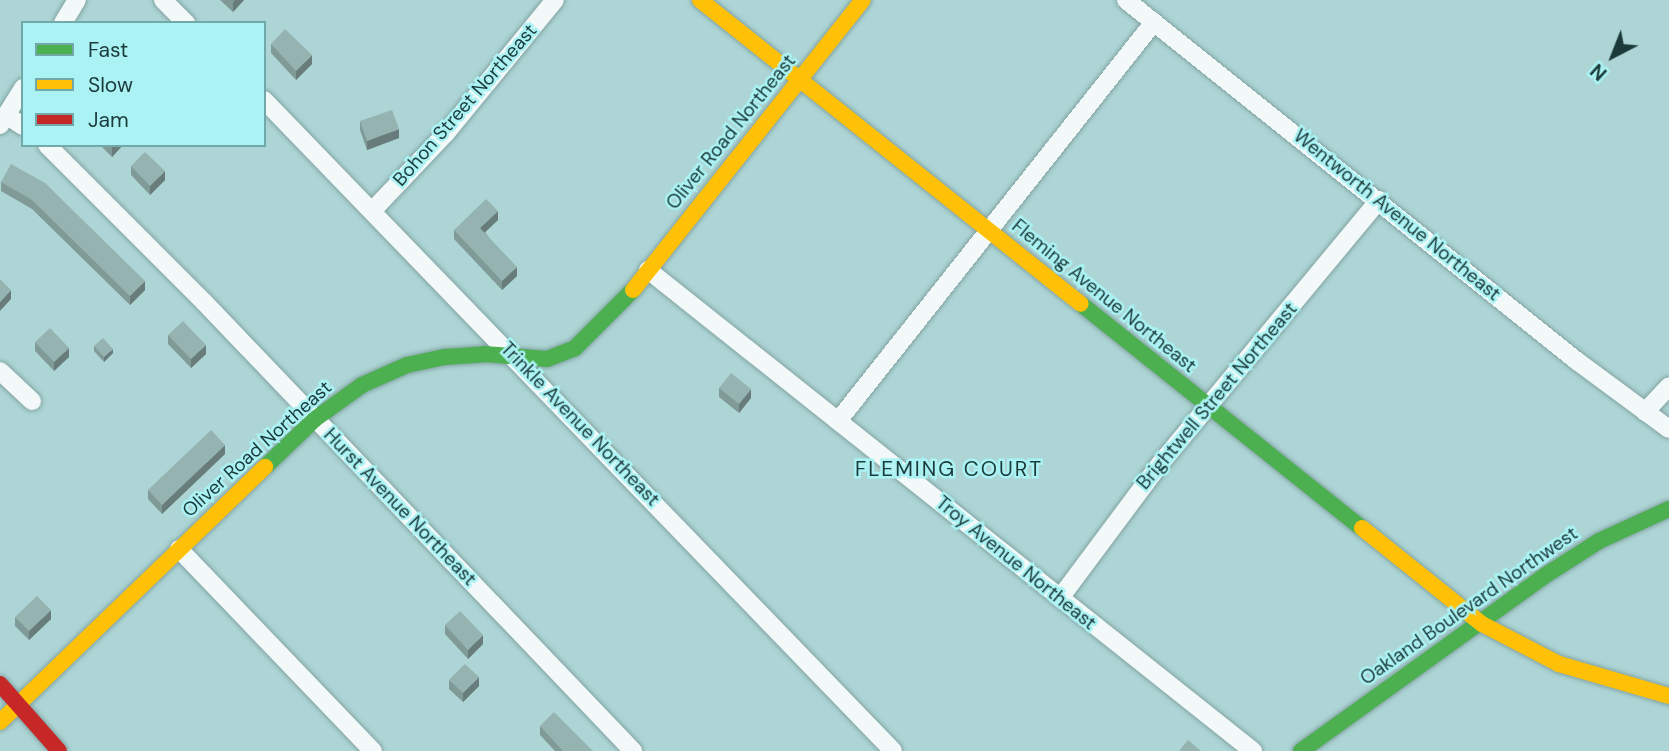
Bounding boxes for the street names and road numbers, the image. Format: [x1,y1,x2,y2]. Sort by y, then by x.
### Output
street label: Bohon Street Northeast [388,19,542,191]
street label: Oliver Road Northeast [662,50,800,214]
street label: Wentworth Avenue Northeast [1289,124,1505,306]
street label: Fleming Avenue Northeast [1007,215,1201,377]
street label: Brightwell Street Northeast [1132,298,1302,494]
street label: Trinkle Avenue Northeast [496,337,664,511]
street label: Oliver Road Northeast [178,376,336,522]
street label: Hurst Avenue Northeast [319,424,481,590]
street label: Troy Avenue Northeast [931,491,1101,635]
street label: Oakland Boulevard Northwest [1356,522,1582,690]

